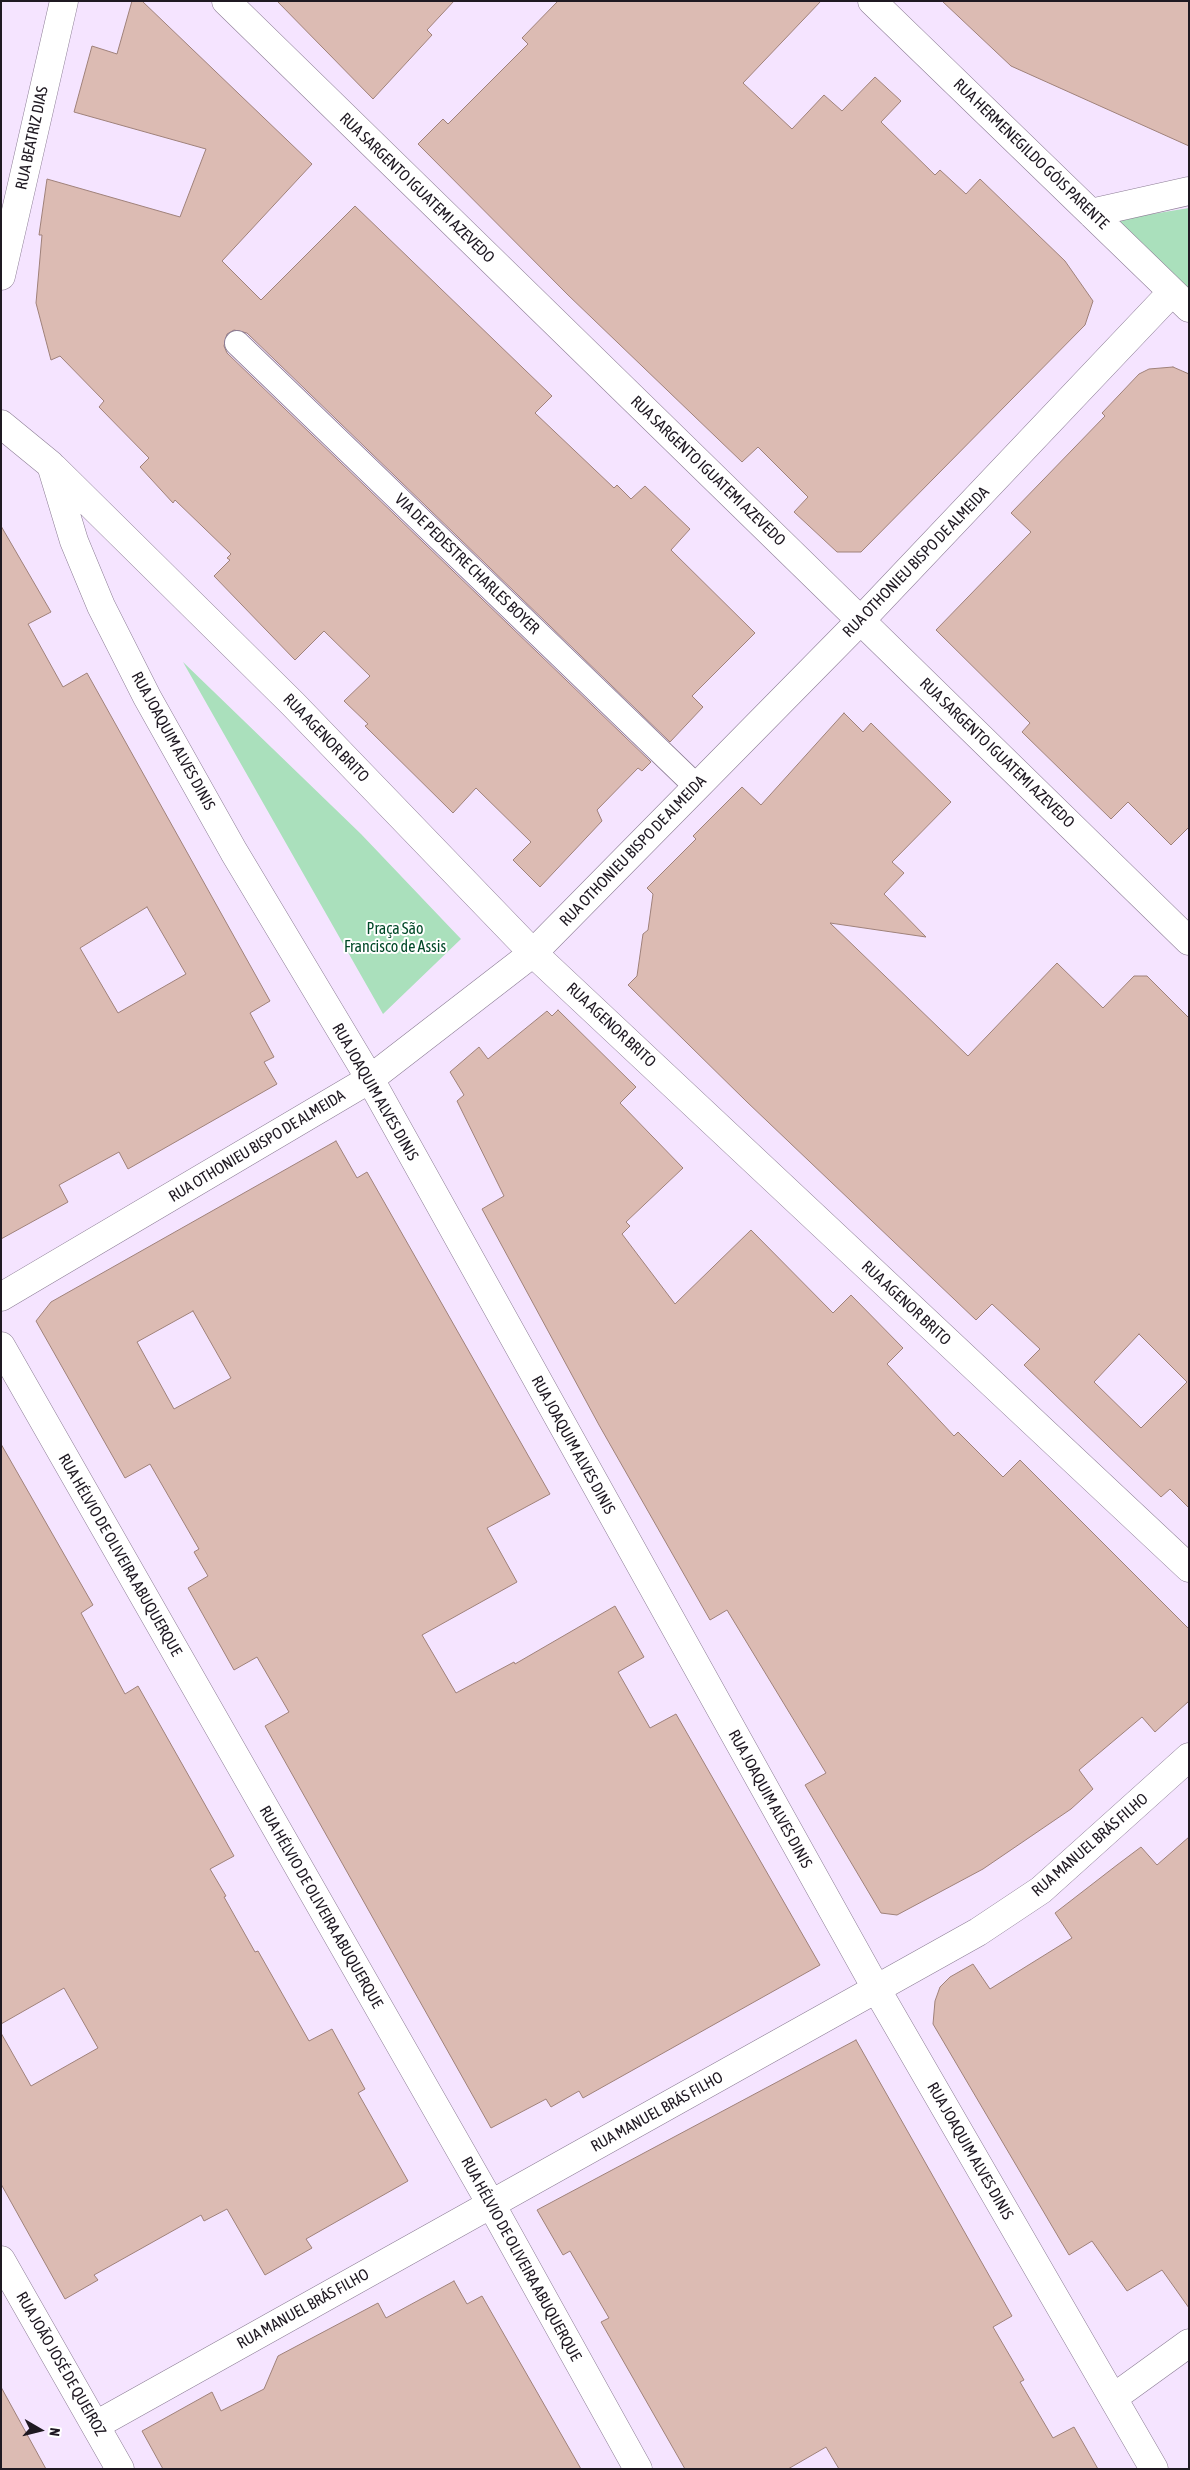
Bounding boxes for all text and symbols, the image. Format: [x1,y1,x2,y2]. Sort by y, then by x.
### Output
street label: RUA HERMENEGILDO GÓIS PARENTE [949,75,1113,233]
street label: RUA BEATRIZ DIAS [12,85,52,191]
street label: RUA SARGENTO IGUATEMI AZEVEDO [336,109,498,267]
street label: RUA SARGENTO IGUATEMI AZEVEDO [627,392,789,550]
street label: RUA OTHONIEU BISPO DE ALMEIDA [839,483,993,641]
street label: VIA DE PEDESTRE CHARLES BOYER [391,490,543,638]
street label: RUA JOAQUIM ALVES DINIS [127,668,219,814]
street label: RUA SARGENTO IGUATEMI AZEVEDO [916,674,1078,832]
street label: RUA AGENOR BRITO [279,690,373,786]
street label: RUA OTHONIEU BISPO DE ALMEIDA [556,772,710,930]
park label: Praça São Francisco de Assis [344,919,446,957]
street label: RUA AGENOR BRITO [562,979,660,1071]
street label: RUA JOAQUIM ALVES DINIS [328,1020,422,1164]
street label: RUA OTHONIEU BISPO DE ALMEIDA [165,1086,349,1206]
street label: RUA AGENOR BRITO [857,1257,955,1349]
street label: RUA JOAQUIM ALVES DINIS [527,1372,619,1518]
street label: RUA HÉLVIO DE OLIVEIRA ABUQUERQUE [54,1450,186,1660]
street label: RUA JOAQUIM ALVES DINIS [724,1726,816,1872]
street label: RUA MANUEL BRÁS FILHO [1028,1789,1152,1901]
street label: RUA HÉLVIO DE OLIVEIRA ABUQUERQUE [255,1802,387,2012]
street label: RUA MANUEL BRÁS FILHO [588,2068,726,2156]
street label: RUA JOAQUIM ALVES DINIS [923,2079,1017,2223]
street label: RUA HÉLVIO DE OLIVEIRA ABUQUERQUE [457,2153,585,2365]
street label: RUA MANUEL BRÁS FILHO [234,2265,372,2353]
street label: RUA JOÃO JOSÉ DE QUEIROZ [12,2289,110,2439]
north arrow [15,2405,65,2455]
text: N [46,2427,63,2437]

